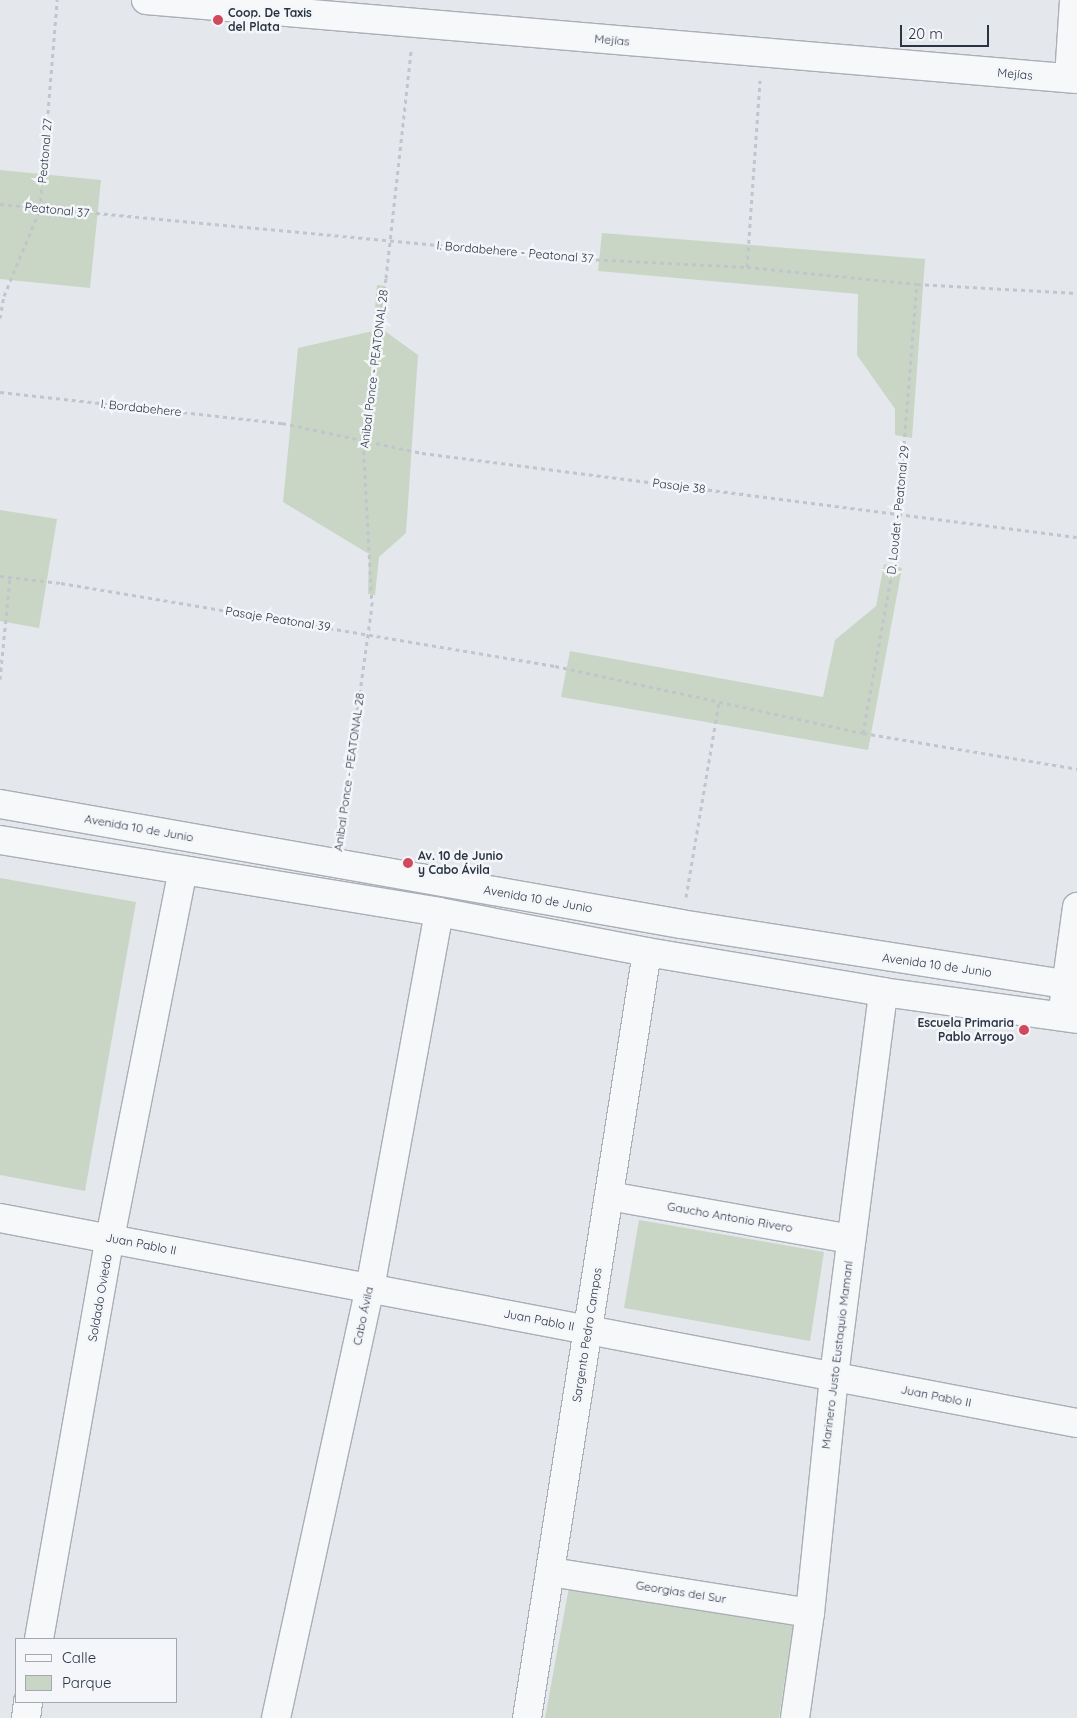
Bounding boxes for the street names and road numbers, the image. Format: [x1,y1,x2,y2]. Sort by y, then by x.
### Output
street label: Mejías [594,31,630,49]
street label: Mejías [997,65,1033,83]
street label: Peatonal 27 [35,118,55,184]
street label: Peatonal 37 [24,199,90,221]
street label: I. Bordabehere - Peatonal 37 [436,238,594,266]
street label: Anibal Ponce - PEATONAL 28 [357,289,391,449]
street label: I. Bordabehere [100,397,182,419]
street label: D. Loudet - Peatonal 29 [884,445,912,575]
street label: Pasaje 38 [652,476,706,496]
street label: Pasaje Peatonal 39 [224,604,332,634]
street label: Anibal Ponce - PEATONAL 28 [331,692,367,852]
street label: Avenida 10 de Junio [83,811,195,845]
street label: Avenida 10 de Junio [482,882,594,916]
street label: Avenida 10 de Junio [881,950,993,980]
street label: Gaucho Antonio Rivero [666,1199,794,1235]
street label: Juan Pablo II [104,1230,178,1258]
street label: Soldado Oviedo [85,1253,115,1343]
street label: Marinero Justo Eustaquio Mamaní [818,1260,856,1450]
street label: Sargento Pedro Campos [569,1267,605,1403]
street label: Cabo Ávila [350,1285,376,1347]
street label: Juan Pablo II [502,1306,576,1334]
street label: Juan Pablo II [899,1382,973,1410]
street label: Georgias del Sur [635,1578,727,1606]

